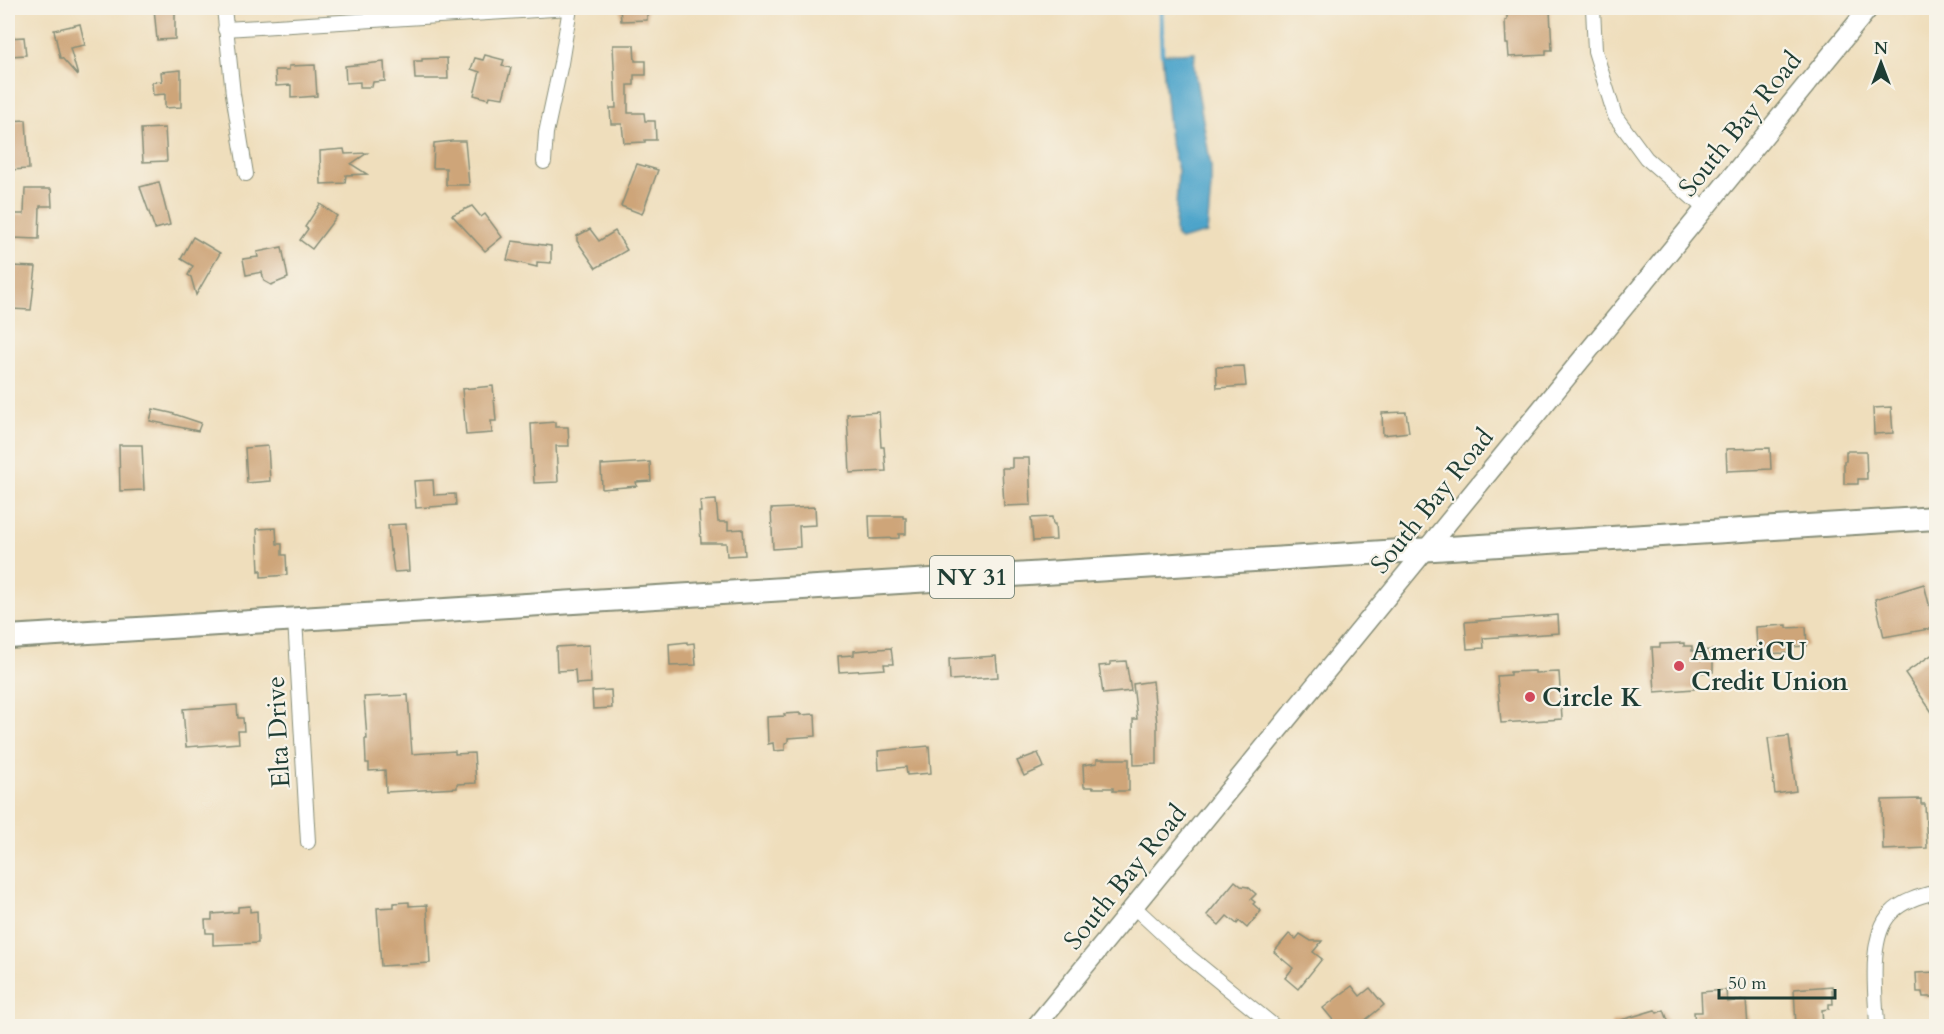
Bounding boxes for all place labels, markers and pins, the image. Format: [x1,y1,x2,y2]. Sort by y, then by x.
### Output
place label: AmeriCU Credit Union [1691,634,1848,699]
marker: AmeriCU Credit Union [1672,659,1686,673]
place label: Circle K [1542,680,1642,715]
marker: Circle K [1523,690,1537,704]

